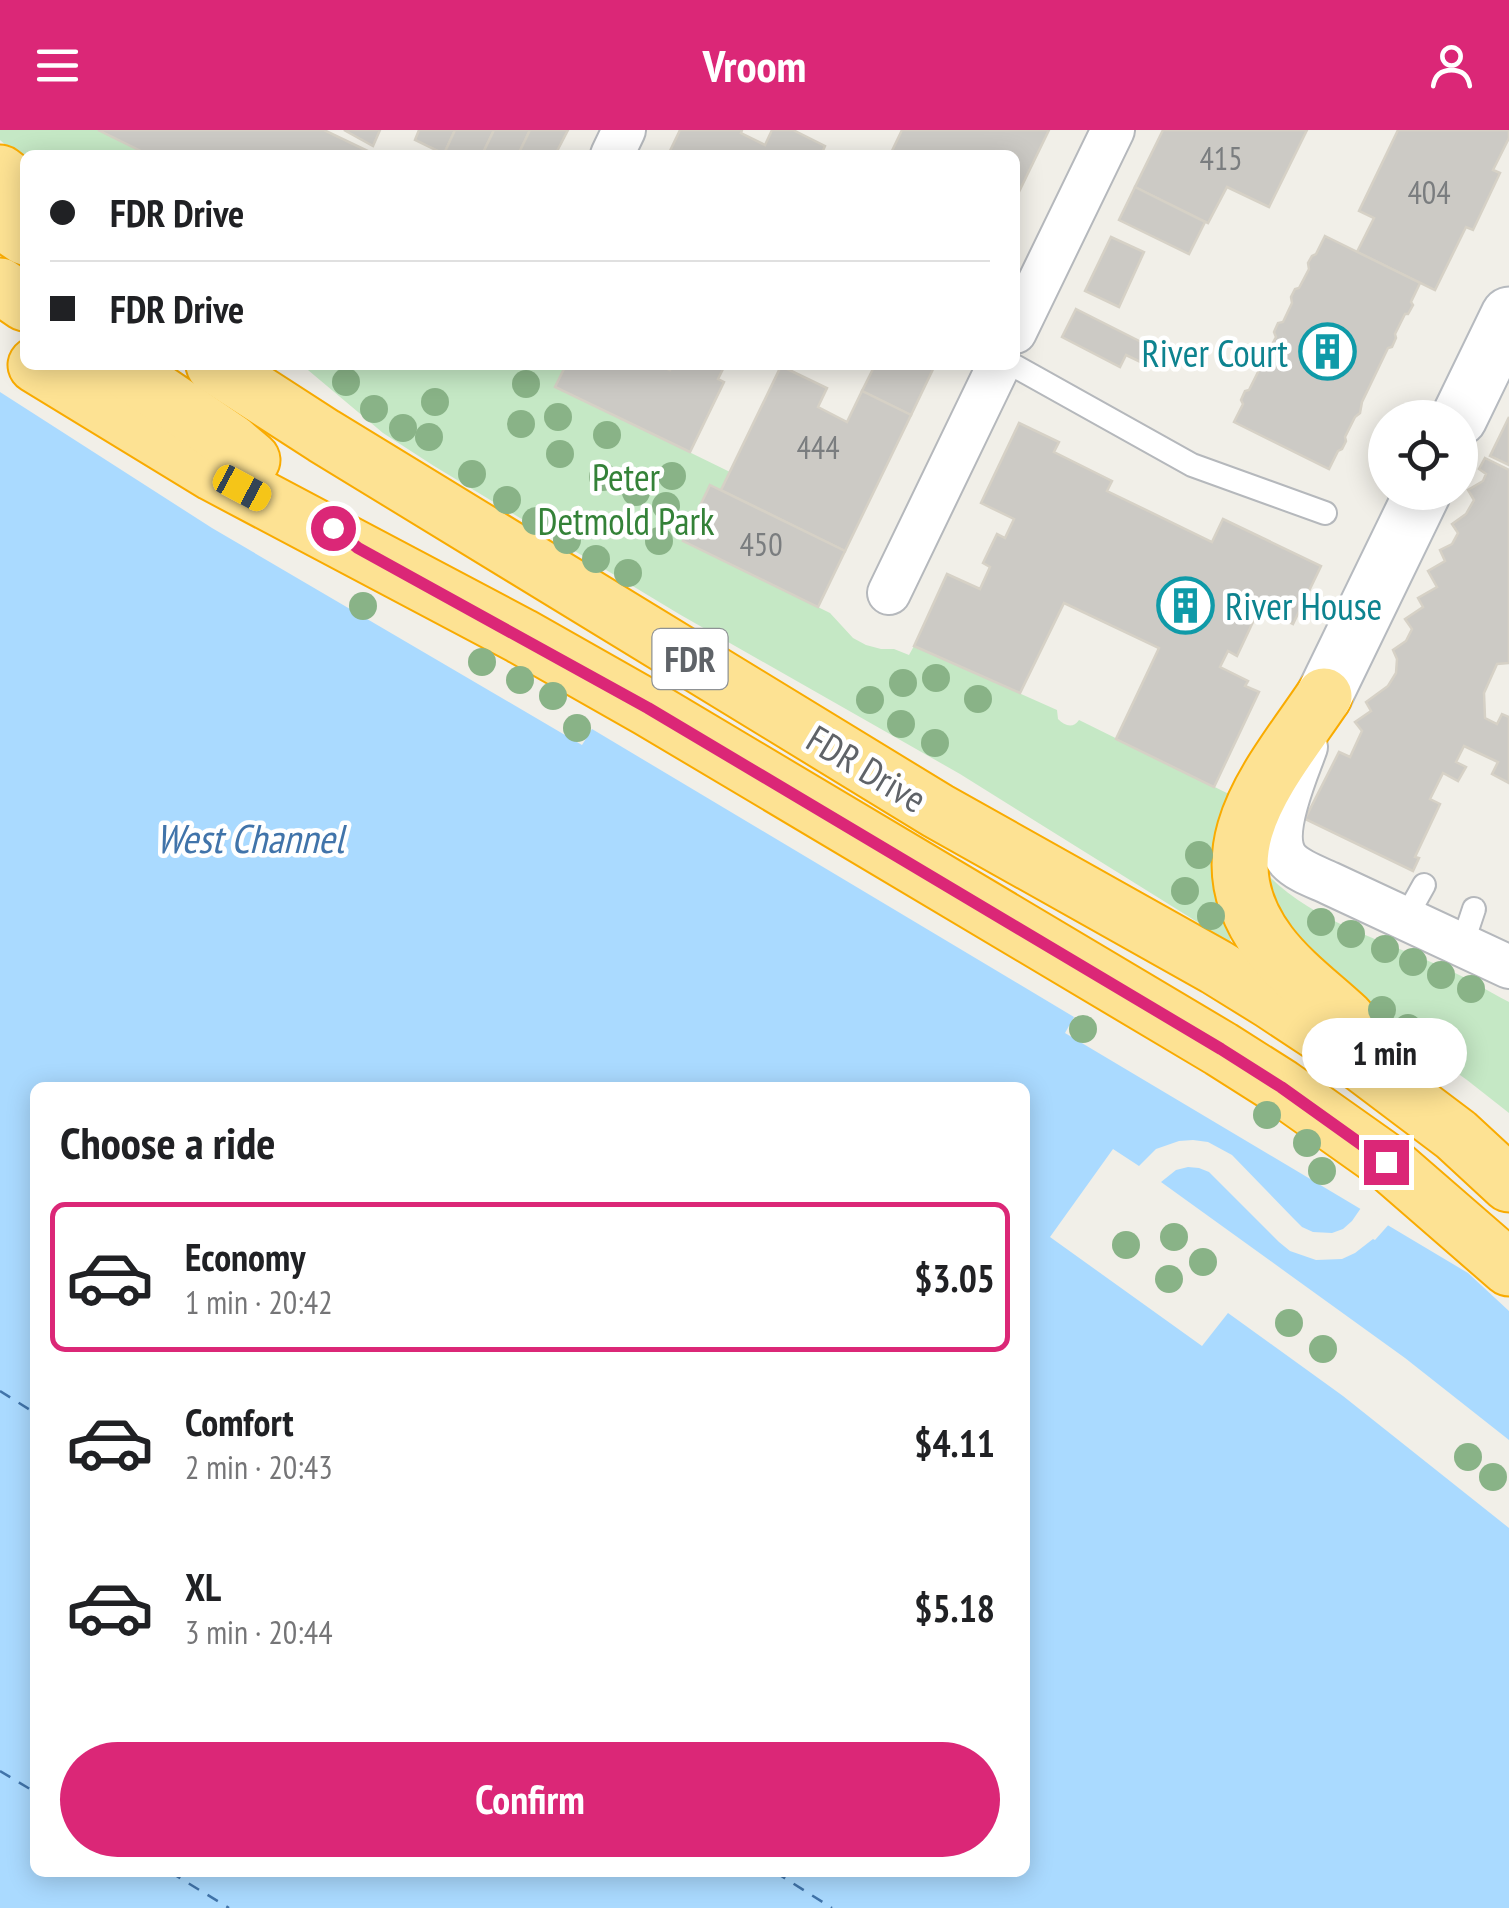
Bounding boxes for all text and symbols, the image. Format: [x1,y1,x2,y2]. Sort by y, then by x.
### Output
text: Vroom [703,36,806,94]
icon: menu [30,38,85,93]
icon: person [1424,38,1479,93]
house number: 415 [1199,137,1243,179]
house number: 404 [1407,171,1451,213]
text: FDR Drive [110,188,244,237]
text: FDR Drive [110,284,244,333]
building icon: River Court [1297,322,1357,382]
place label: River Court [1142,328,1289,377]
map controls [1368,400,1478,510]
button: locate [1368,400,1478,510]
house number: 444 [796,426,840,468]
park label: Peter Detmold Park [537,452,715,545]
car [208,461,276,515]
route start [311,506,356,551]
house number: 450 [739,523,783,565]
building icon: River House [1156,575,1216,635]
place label: River House [1225,581,1382,630]
road number: FDR [652,629,728,689]
street label: FDR Drive [798,713,936,823]
water label: West Channel [156,812,348,864]
callout: 1 min [1304,1017,1468,1087]
text: 1 min [1352,1032,1417,1074]
text: Choose a ride [60,1113,275,1171]
route end [1364,1140,1409,1185]
icon: car [65,1232,155,1322]
text: Economy [185,1232,305,1281]
text: $3.05 [914,1253,995,1302]
text: 1 min · 20:42 [185,1281,333,1323]
icon: car [65,1397,155,1487]
text: Comfort [185,1397,294,1446]
text: $4.11 [914,1418,995,1467]
text: 2 min · 20:43 [185,1446,333,1488]
icon: car [65,1562,155,1652]
text: XL [185,1562,221,1611]
text: $5.18 [914,1583,995,1632]
text: 3 min · 20:44 [185,1611,333,1653]
button: Confirm [60,1742,1000,1857]

